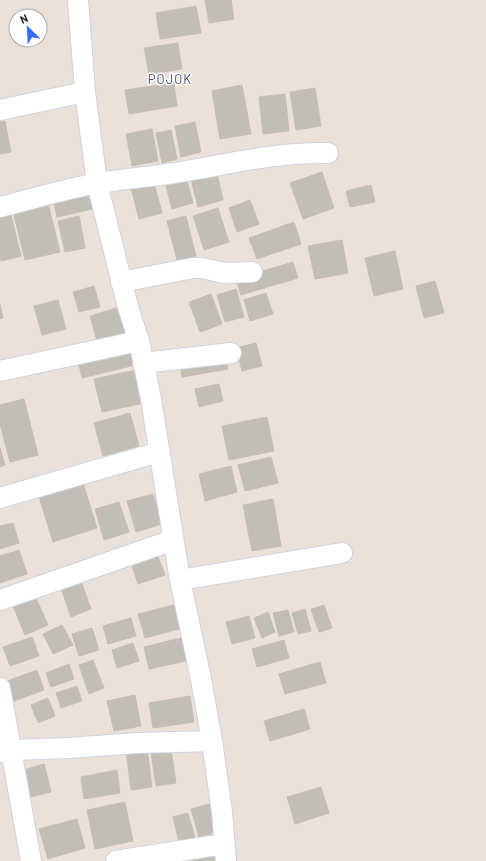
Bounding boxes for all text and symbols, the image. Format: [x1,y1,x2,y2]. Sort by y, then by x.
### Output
north arrow [8,8,48,48]
text: N [18,11,30,26]
district label: POJOK [148,71,192,87]

